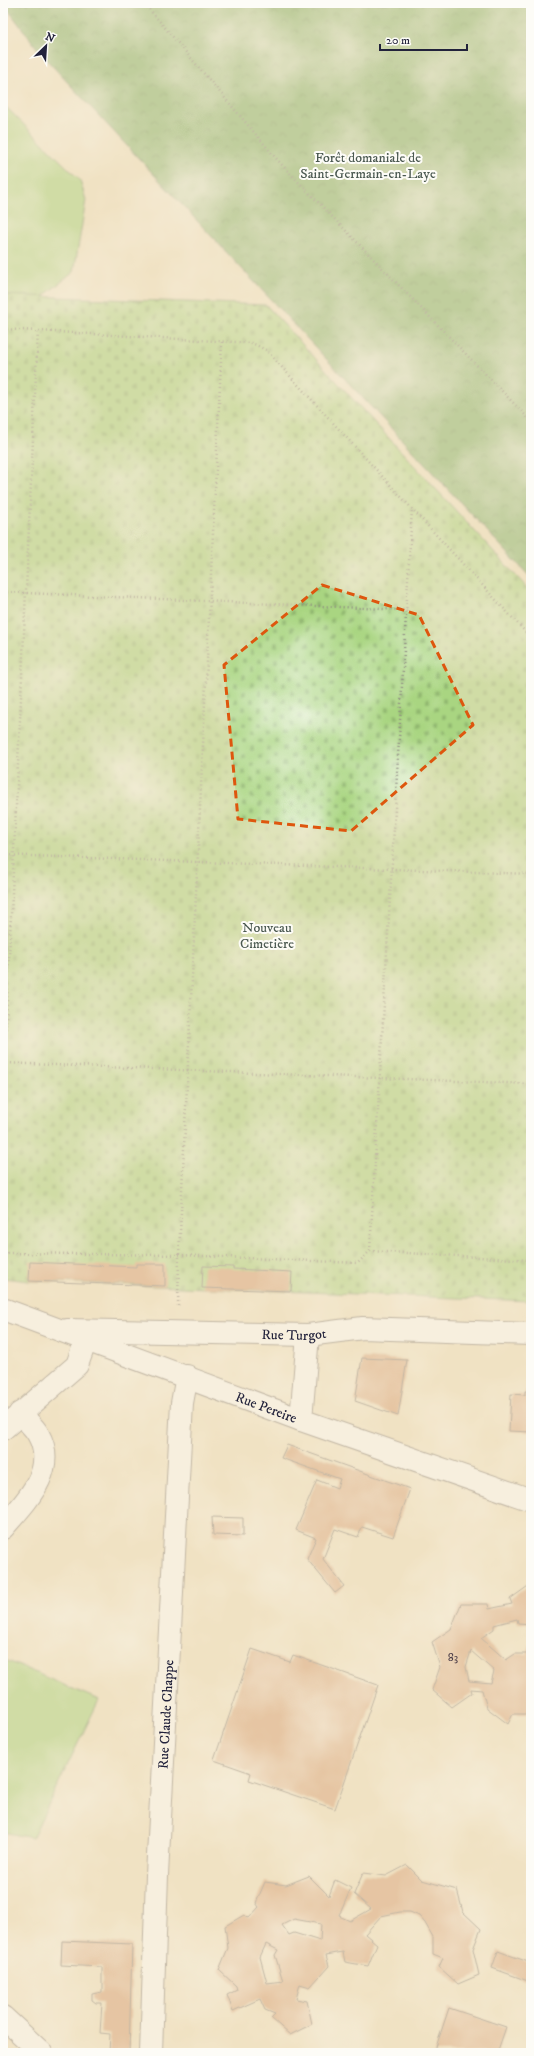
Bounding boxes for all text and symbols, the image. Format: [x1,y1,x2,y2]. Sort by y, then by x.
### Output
north arrow [26,26,66,66]
scale bar [380,26,467,52]
text: N [43,30,57,46]
text: 20 m [386,33,410,48]
park label: Forêt domaniale de Saint-Germain-en-Laye [300,149,436,183]
park label: Nouveau Cimetière [240,919,294,953]
street label: Rue Turgot [261,1325,328,1345]
street label: Rue Pereire [233,1388,299,1428]
house number: 83 [448,1650,458,1665]
street label: Rue Claude Chappe [155,1659,178,1769]

